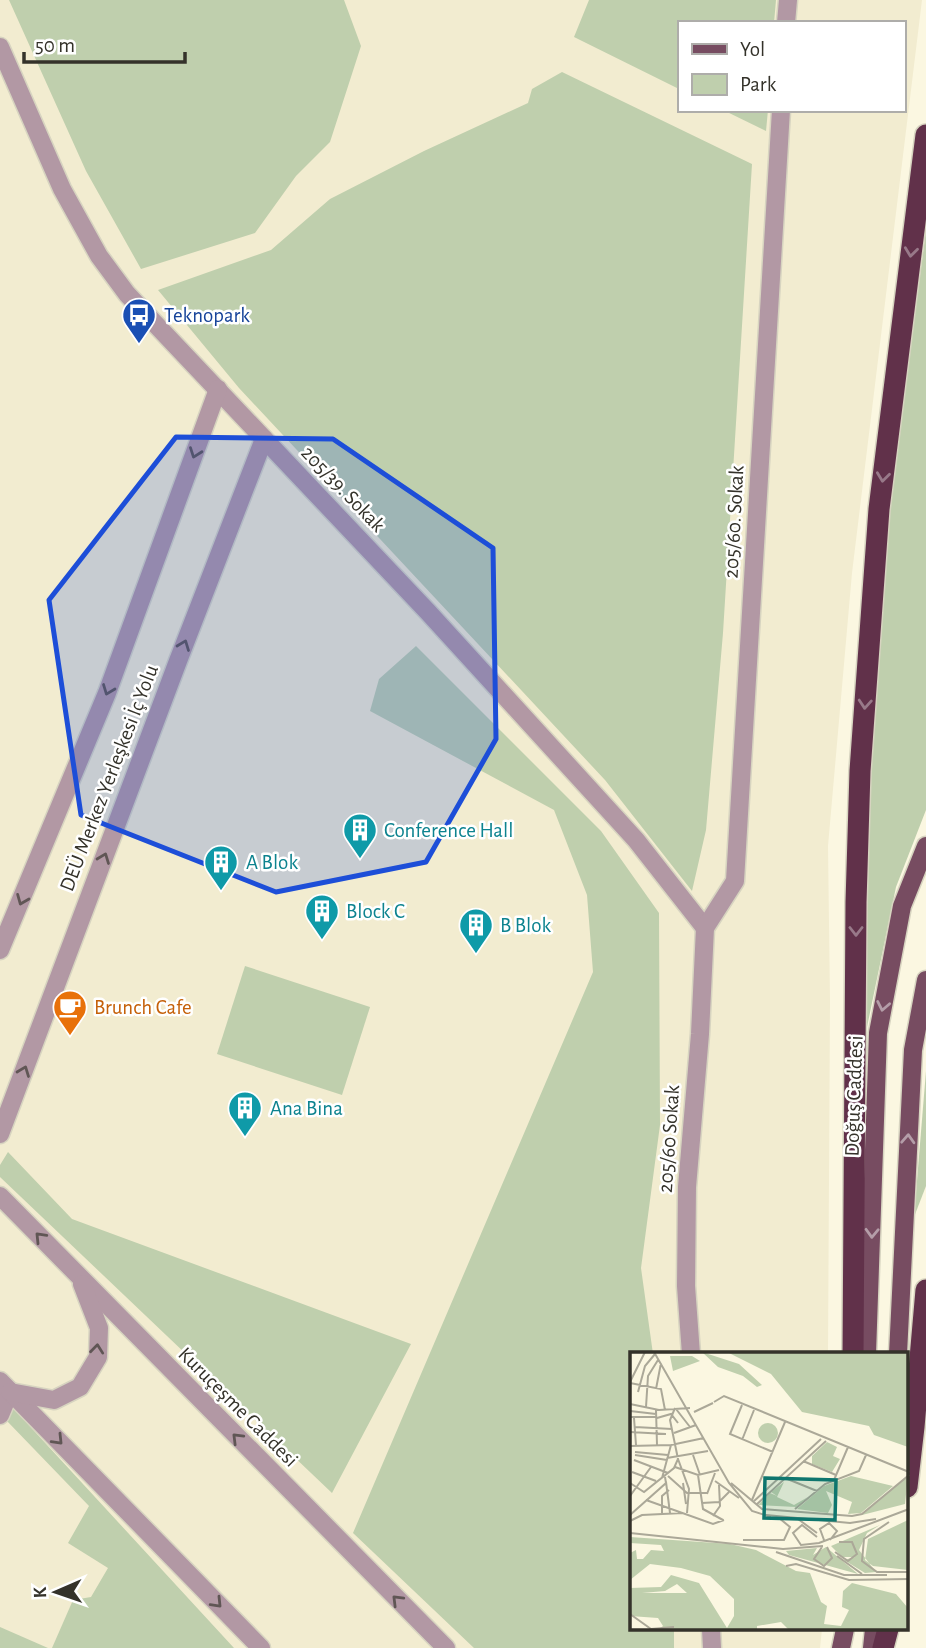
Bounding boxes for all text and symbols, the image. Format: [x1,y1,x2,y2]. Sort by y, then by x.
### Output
scale bar [24,21,186,65]
legend [678,21,905,112]
text: 50 m [35,35,75,56]
text: Yol [740,39,765,60]
text: Park [740,74,777,95]
one-way arrow [904,246,919,258]
bus stop icon: Teknopark [120,296,158,345]
place label: Teknopark [164,305,250,326]
street label: 205/39. Sokak [297,442,389,536]
one-way arrow [189,447,203,459]
street label: 205/60. Sokak [721,465,747,579]
one-way arrow [876,472,891,483]
one-way arrow [176,639,190,651]
street label: DEÜ Merkez Yerleşkesi İç Yolu [55,661,162,894]
one-way arrow [102,683,116,695]
one-way arrow [858,699,873,710]
building icon: Conference Hall [341,811,379,860]
place label: Conference Hall [384,820,513,841]
building icon: A Blok [202,843,240,892]
one-way arrow [96,852,110,864]
place label: A Blok [246,852,298,873]
building icon: Block C [303,892,341,941]
one-way arrow [16,894,30,906]
place label: Block C [346,901,405,922]
building icon: B Blok [457,906,495,955]
place label: B Blok [500,915,552,936]
one-way arrow [848,927,864,937]
cafe icon: Brunch Cafe [51,988,89,1037]
place label: Brunch Cafe [94,997,192,1018]
one-way arrow [877,1000,892,1012]
street label: Doğuş Caddesi [841,1035,867,1157]
one-way arrow [16,1065,30,1077]
street label: 205/60 Sokak [655,1084,683,1194]
building icon: Ana Bina [226,1089,264,1138]
place label: Ana Bina [270,1098,343,1119]
one-way arrow [901,1133,916,1144]
one-way arrow [864,1228,879,1239]
one-way arrow [35,1232,48,1245]
one-way arrow [90,1343,105,1355]
street label: Kuruçeşme Caddesi [174,1343,302,1471]
inset map [630,1352,908,1630]
one-way arrow [49,1432,62,1445]
one-way arrow [233,1433,246,1446]
north arrow [21,1557,91,1627]
text: K [31,1586,50,1598]
one-way arrow [209,1594,222,1607]
one-way arrow [393,1595,406,1608]

